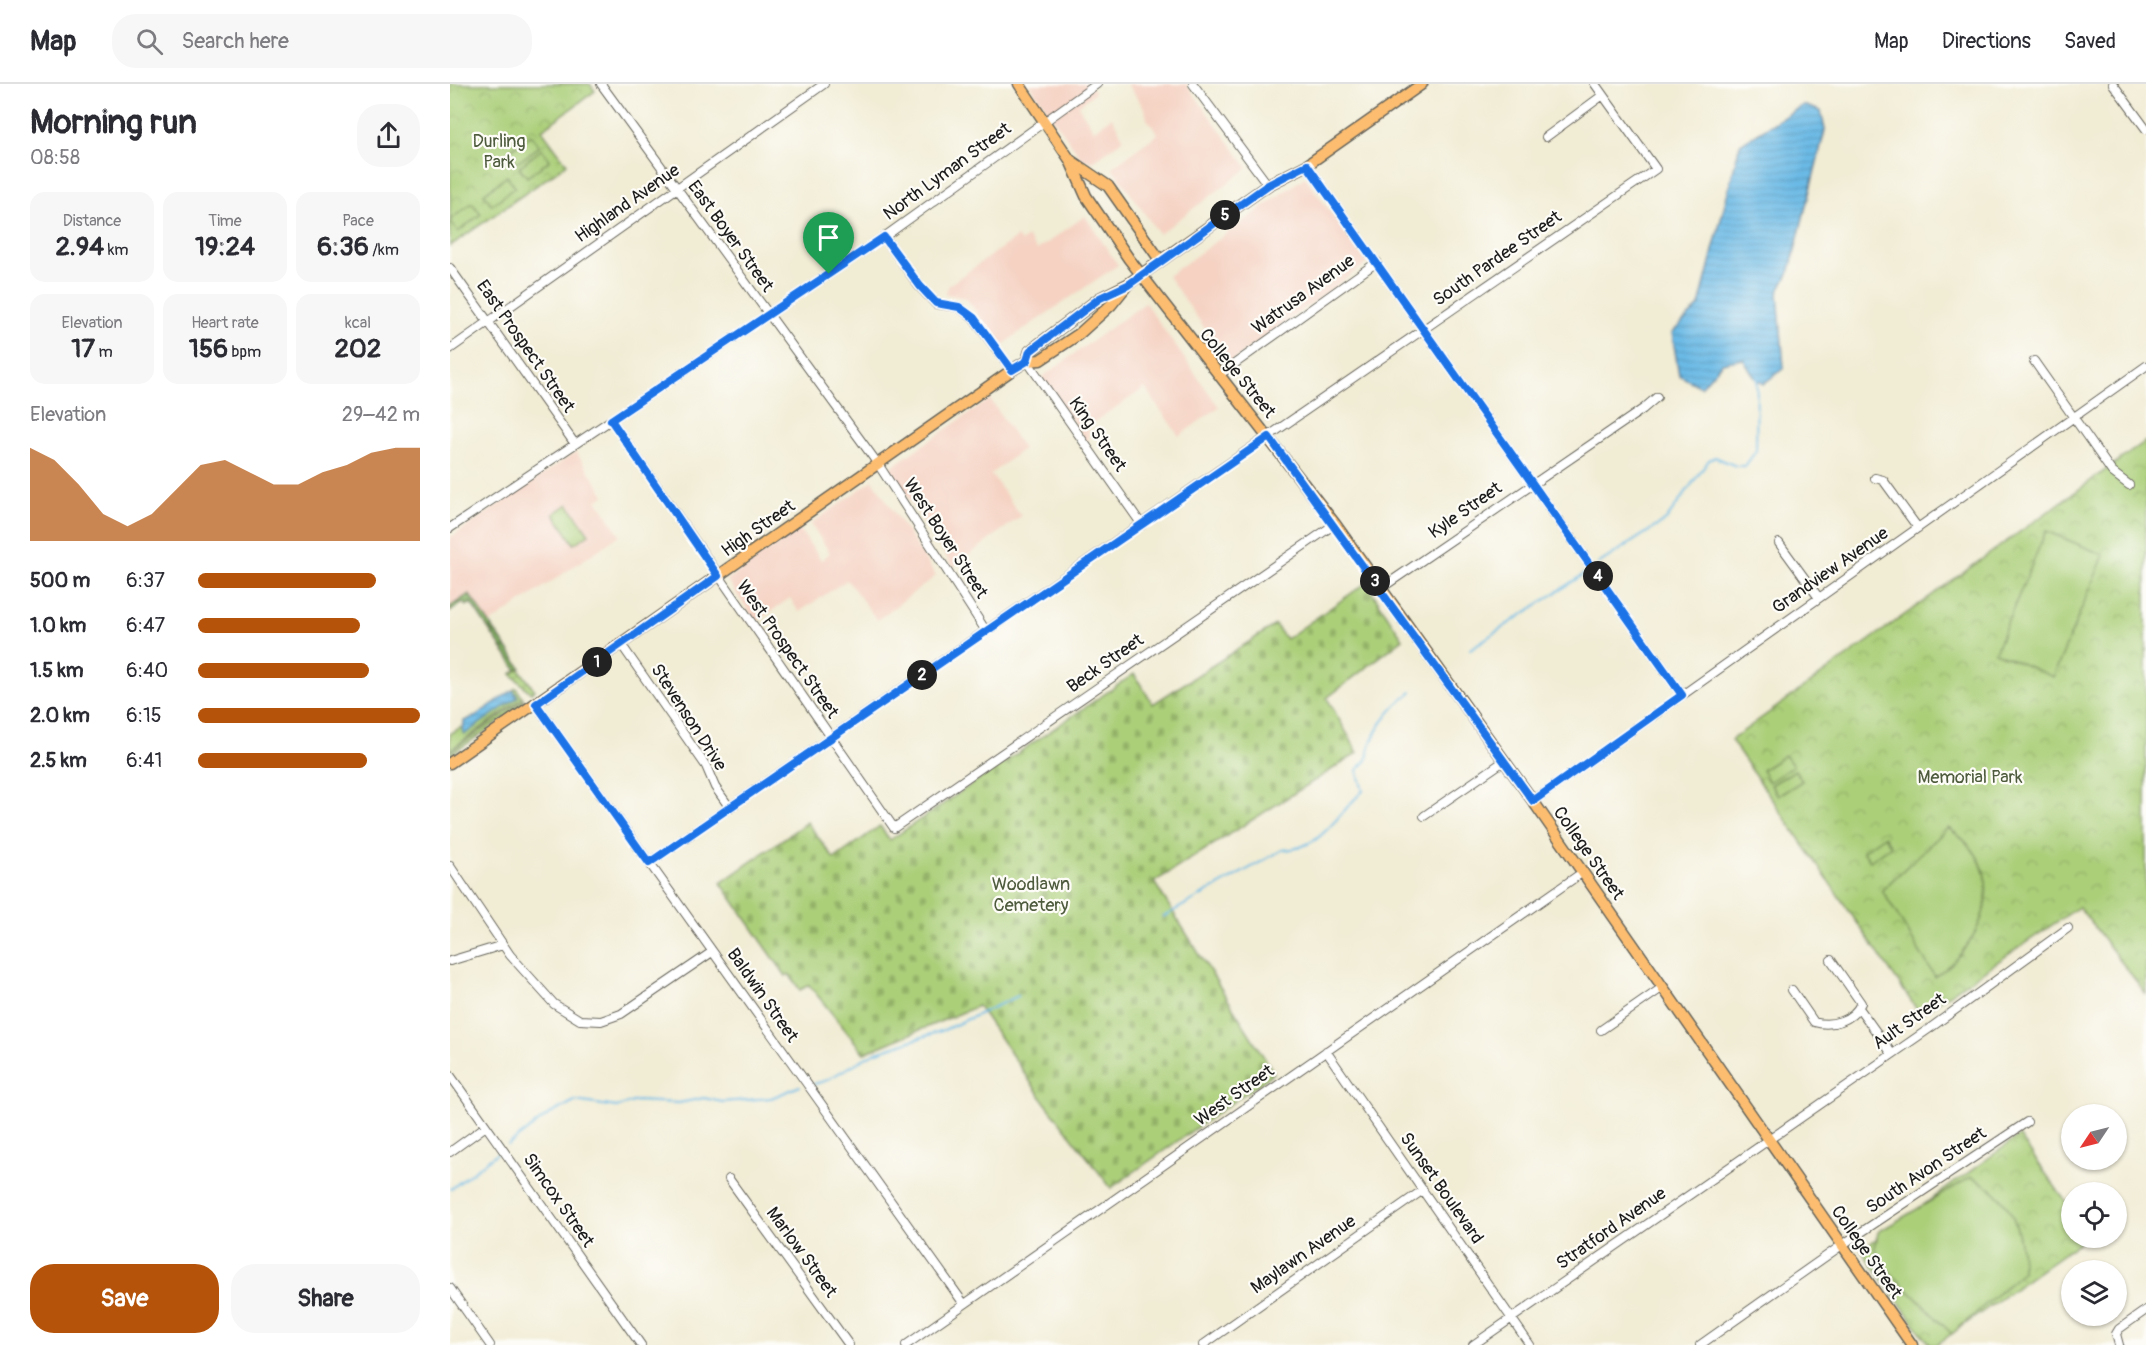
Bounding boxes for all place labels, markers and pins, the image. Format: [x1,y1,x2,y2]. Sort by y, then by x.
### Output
pin: 5 [1210,200,1240,230]
pin [803,212,854,274]
pin: 4 [1583,561,1613,591]
pin: 3 [1360,566,1390,596]
pin: 1 [582,647,612,677]
pin: 2 [907,660,937,690]

